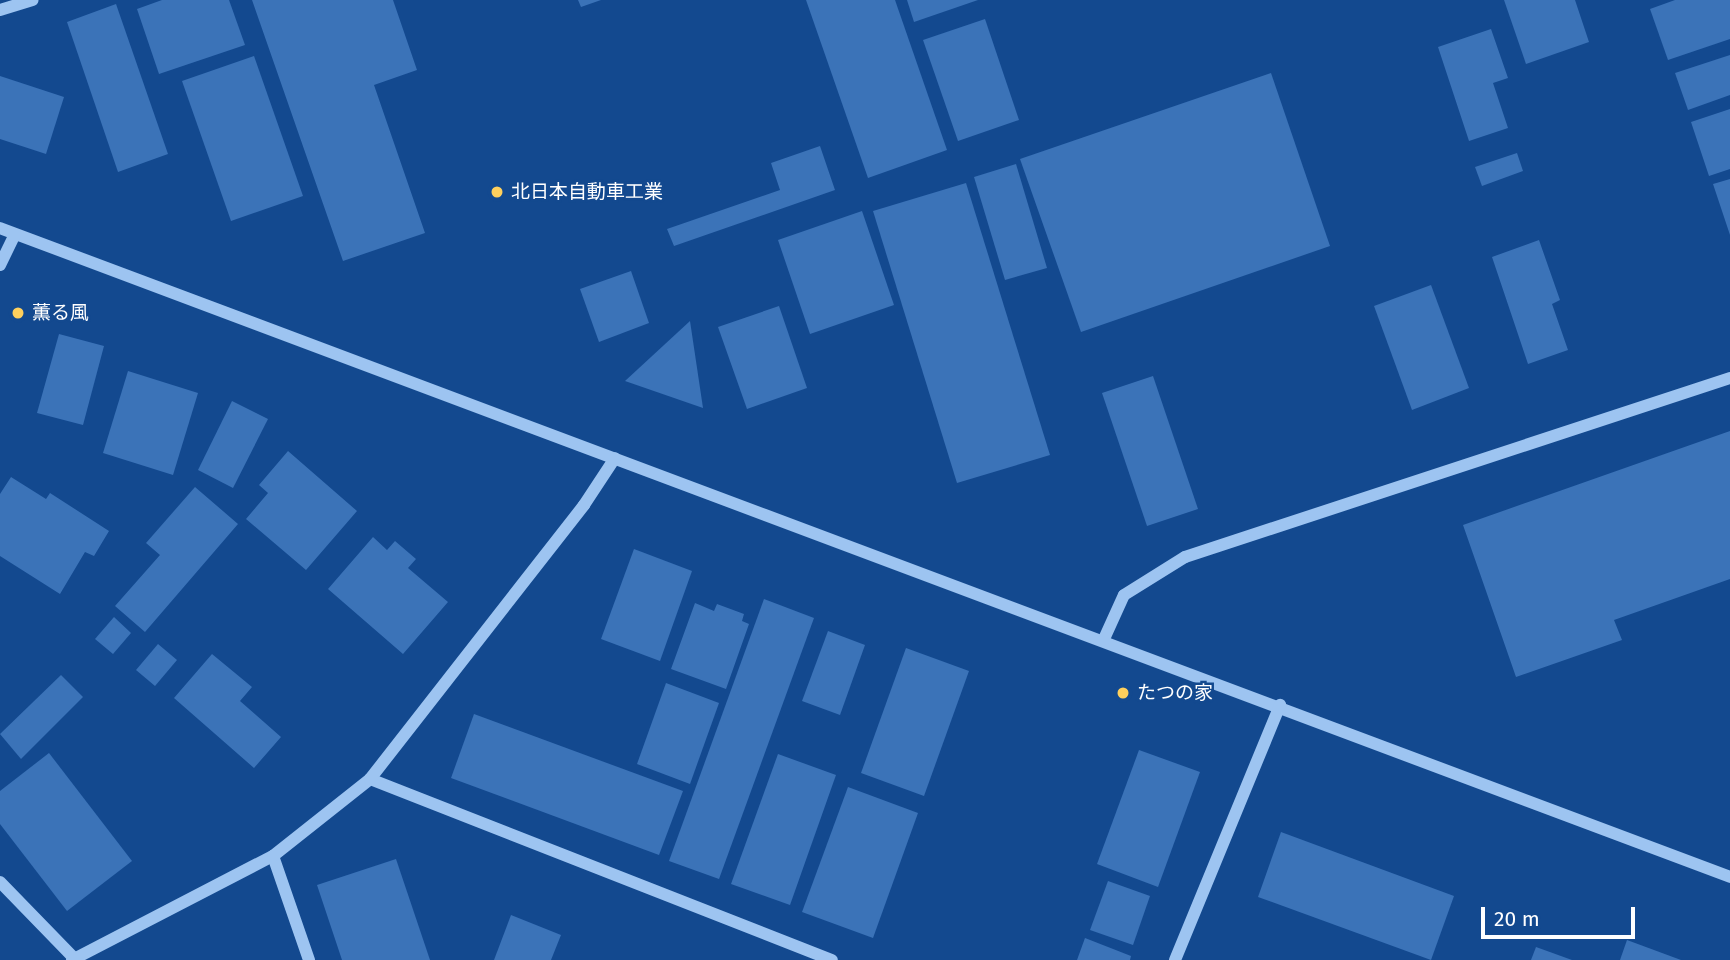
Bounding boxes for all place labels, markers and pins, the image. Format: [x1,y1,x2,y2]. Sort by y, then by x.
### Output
place label: 北日本自動車工業 [511,181,663,203]
marker: 北日本自動車工業 [489,184,505,200]
place label: 薫る風 [32,302,89,324]
marker: 薫る風 [10,305,26,321]
place label: たつの家 [1137,682,1213,704]
marker: たつの家 [1115,685,1131,701]

